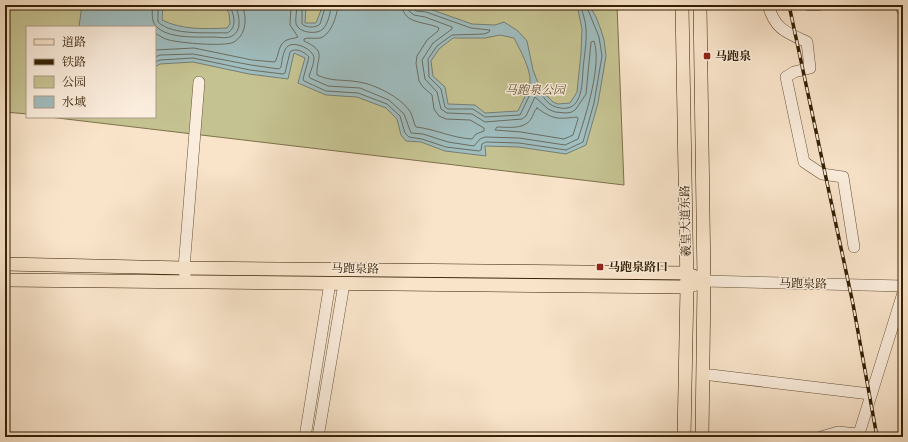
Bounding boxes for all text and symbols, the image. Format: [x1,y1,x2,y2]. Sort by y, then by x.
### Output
legend [26,26,156,118]
text: 道路 [62,35,86,50]
place label: 马跑泉 [715,49,751,64]
marker: 马跑泉 [702,51,712,61]
text: 铁路 [62,55,86,70]
text: 公园 [62,75,86,90]
park label: 马跑泉公园 [505,83,567,98]
text: 水域 [62,95,86,110]
street label: 羲皇大道东路 [678,185,694,257]
place label: 马跑泉路口 [608,260,668,275]
street label: 马跑泉路 [331,261,379,277]
marker: 马跑泉路口 [595,262,605,272]
street label: 马跑泉路 [779,276,827,292]

